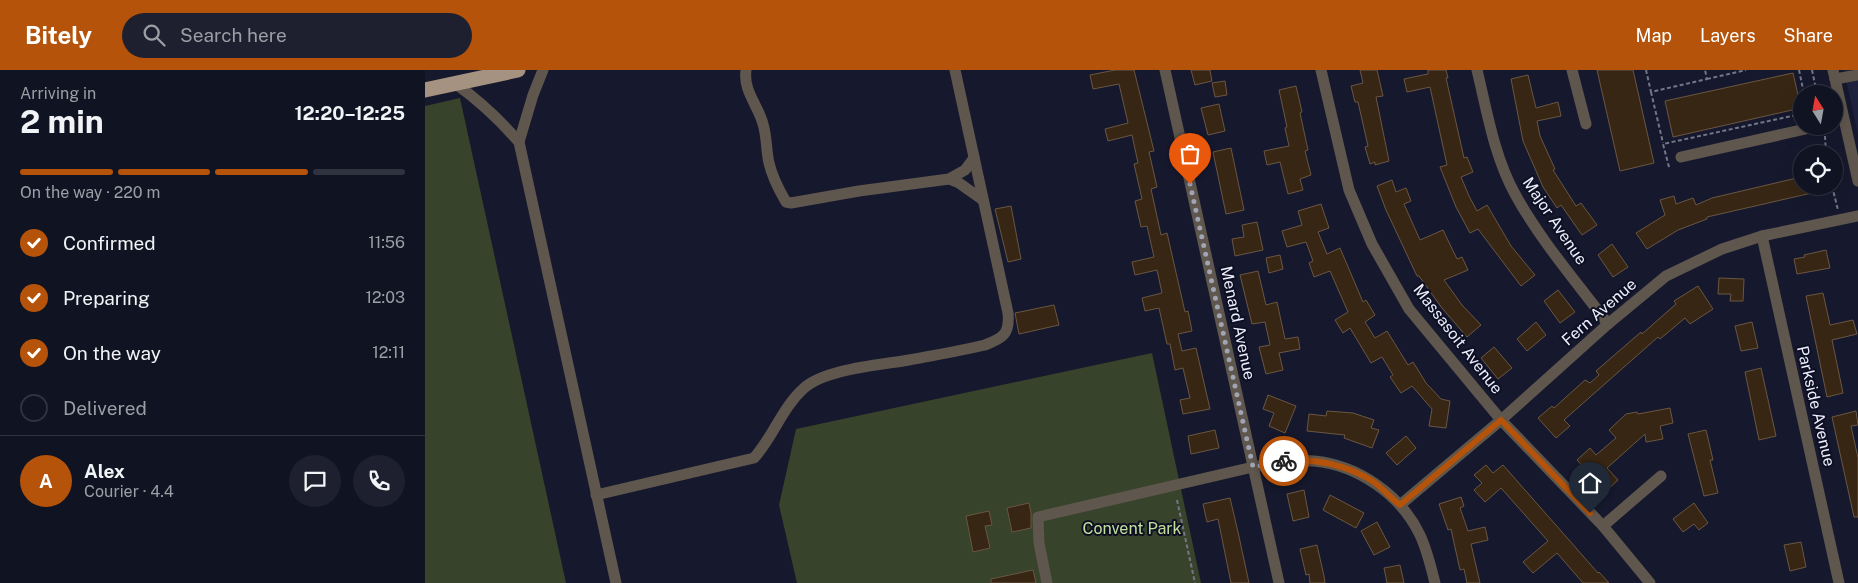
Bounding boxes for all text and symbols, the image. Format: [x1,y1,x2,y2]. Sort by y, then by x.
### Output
search box [122,13,472,58]
text: Bitely [25,21,92,49]
icon: search [140,21,168,49]
text: Search here [180,24,287,46]
text: Map [1636,25,1672,46]
text: Layers [1700,25,1756,46]
text: Share [1784,25,1833,46]
text: Arriving in [20,84,96,103]
north arrow [1793,85,1843,135]
map controls [1793,85,1843,195]
text: 12:20–12:25 [294,102,405,124]
text: 2 min [20,103,104,140]
pin [1169,133,1211,184]
icon: bag [1176,140,1204,168]
button: locate [1793,145,1843,195]
street label: Major Avenue [1519,174,1591,268]
text: On the way · 220 m [20,183,160,202]
icon: check [20,229,48,257]
text: Confirmed [63,232,156,254]
text: 11:56 [368,233,405,252]
street label: Menard Avenue [1217,264,1259,382]
street label: Fern Avenue [1558,274,1640,350]
street label: Massasoit Avenue [1409,280,1507,398]
icon: check [20,284,48,312]
text: Preparing [63,287,150,309]
text: 12:03 [366,288,405,307]
icon: check [20,339,48,367]
text: On the way [63,342,161,364]
text: 12:11 [372,343,405,362]
street label: Parkside Avenue [1793,344,1839,468]
text: Delivered [63,397,147,419]
courier [1259,436,1309,486]
icon: bike [1270,447,1298,475]
button: chat [289,455,341,507]
button: phone [353,455,405,507]
text: Alex [84,460,125,482]
pin [1569,462,1611,513]
icon: home [1576,469,1604,497]
text: A [39,470,53,492]
text: Courier · 4.4 [84,482,174,501]
park label: Convent Park [1082,519,1182,538]

